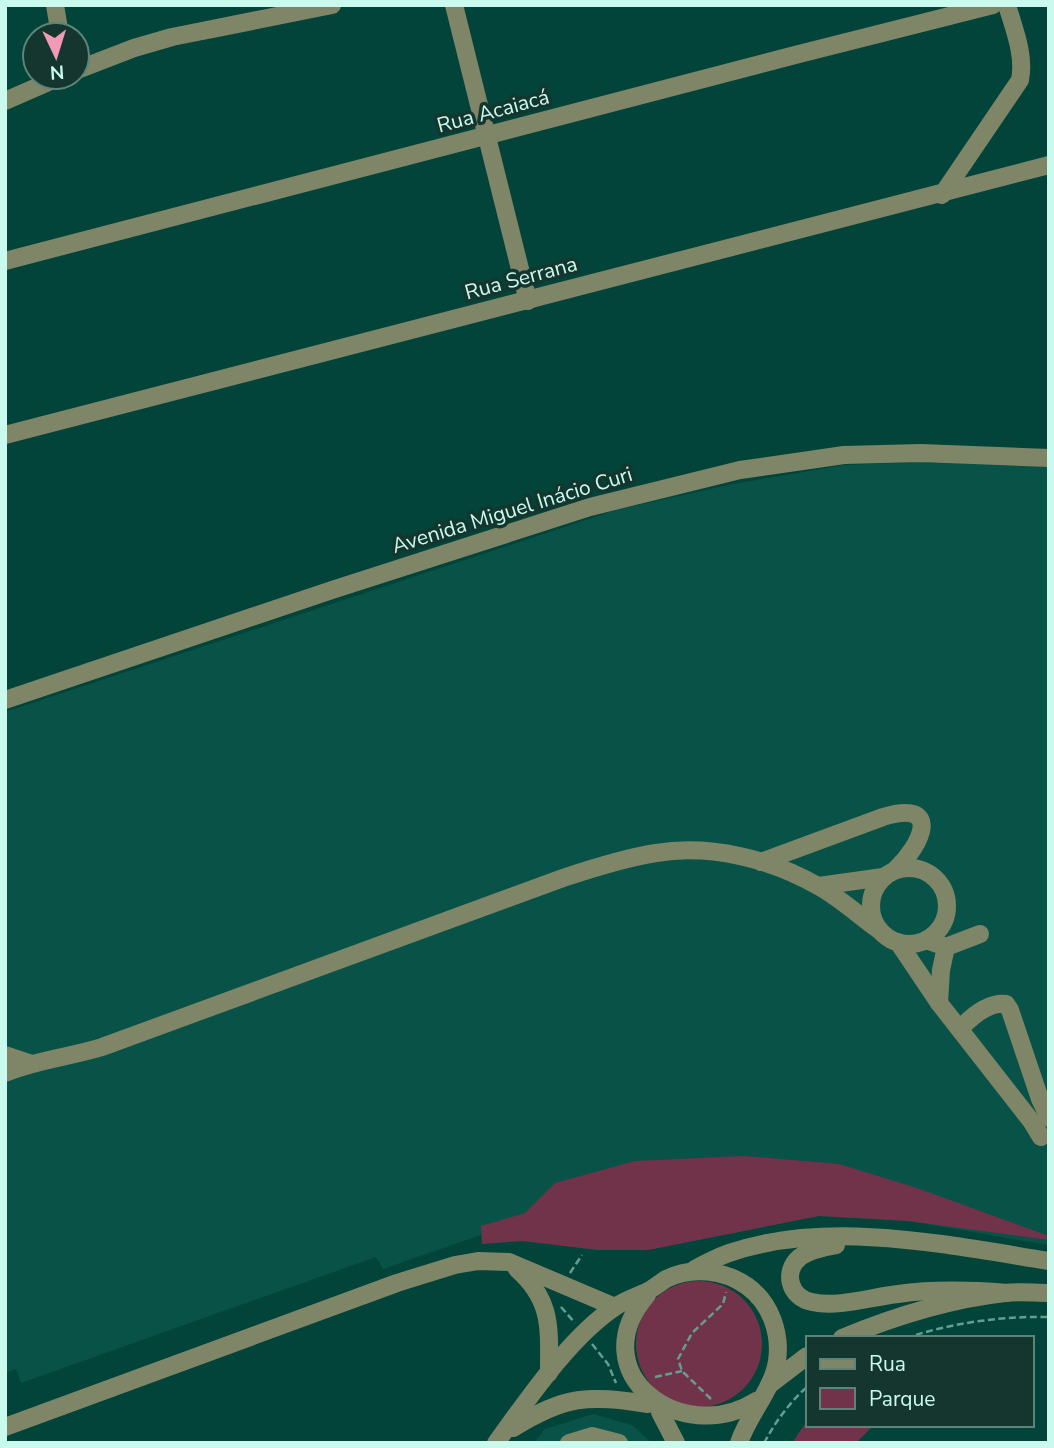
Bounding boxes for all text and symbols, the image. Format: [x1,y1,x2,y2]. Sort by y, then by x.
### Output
north arrow [21,21,91,91]
text: N [49,58,65,85]
street label: Rua Acaiacá [434,83,552,139]
street label: Rua Serrana [462,250,580,306]
street label: Avenida Miguel Inácio Curi [388,460,636,560]
legend [806,1336,1033,1427]
text: Rua [869,1350,906,1378]
text: Parque [869,1385,936,1413]

